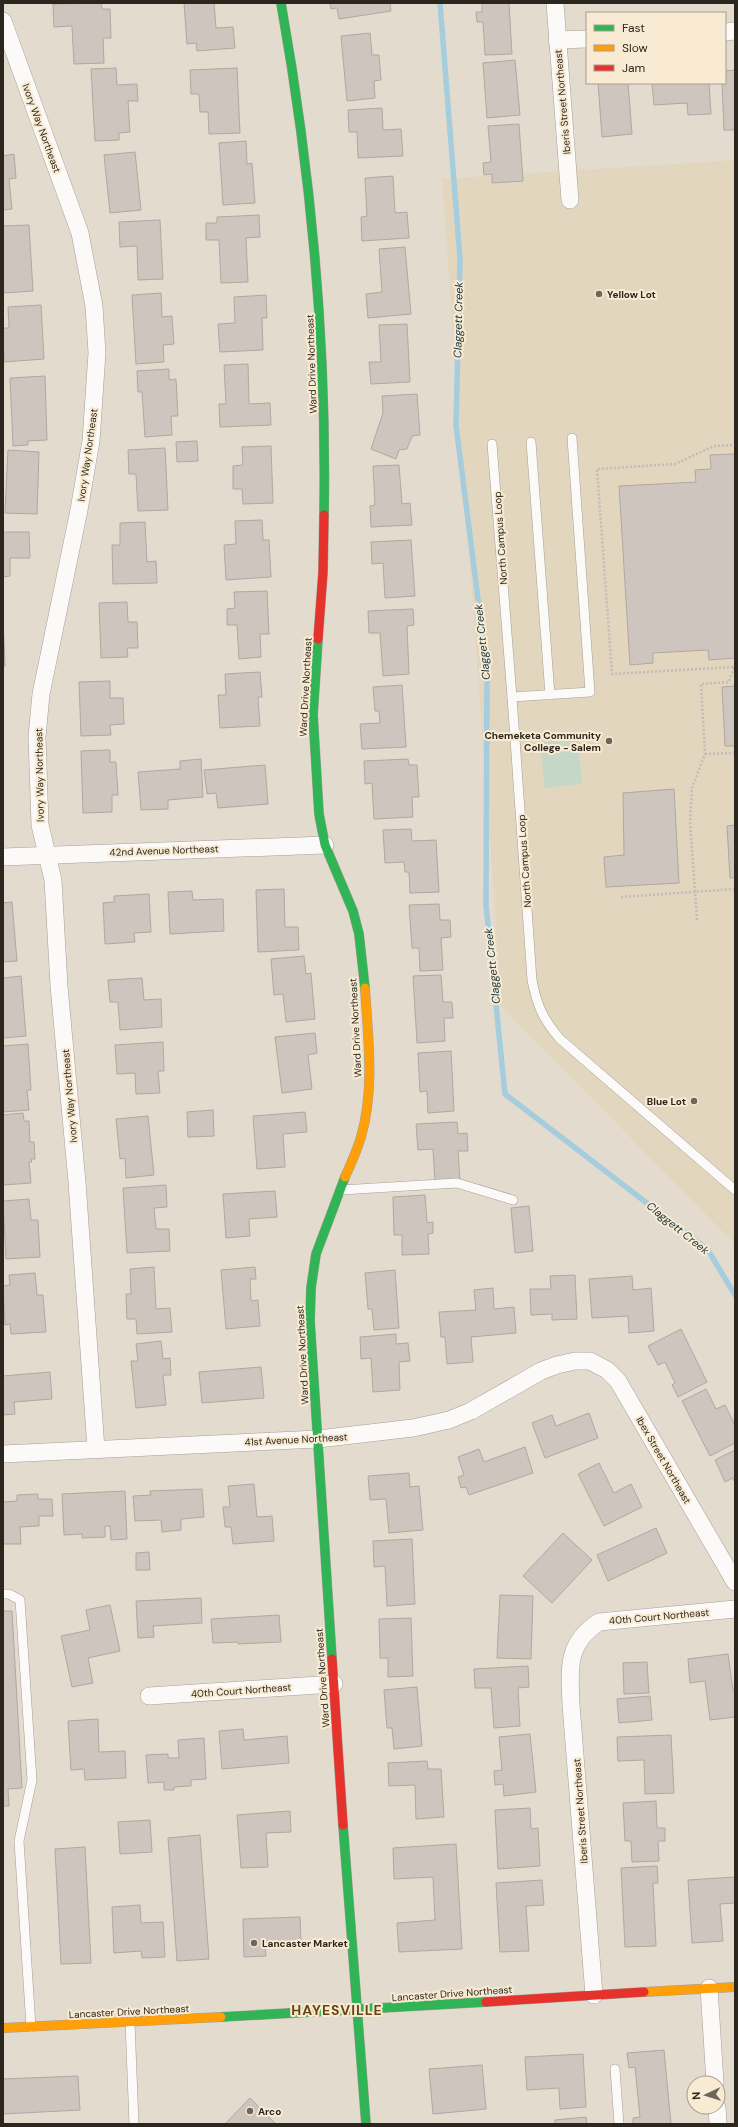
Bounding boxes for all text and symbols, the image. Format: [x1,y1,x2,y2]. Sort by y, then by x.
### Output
legend [586,12,726,84]
text: Fast [622,20,645,36]
text: Slow [622,40,648,56]
street label: Iberis Street Northeast [551,49,574,155]
text: Jam [622,60,645,76]
street label: Ivory Way Northeast [19,82,64,175]
water label: Claggett Creek [450,281,466,358]
place label: Yellow Lot [607,288,656,301]
marker: Yellow Lot [594,289,604,299]
street label: Ward Drive Northeast [303,314,320,414]
street label: Ivory Way Northeast [75,408,100,503]
street label: North Campus Loop [491,491,510,585]
water label: Claggett Creek [471,603,493,681]
street label: Ward Drive Northeast [296,637,315,737]
street label: Ivory Way Northeast [32,728,47,822]
place label: Chemeketa Community College - Salem [484,729,601,754]
marker: Chemeketa Community College - Salem [604,736,614,746]
street label: North Campus Loop [515,814,534,908]
street label: 42nd Avenue Northeast [109,842,219,859]
water label: Claggett Creek [481,927,503,1005]
street label: Ward Drive Northeast [346,978,365,1078]
street label: Ivory Way Northeast [59,1049,80,1143]
place label: Blue Lot [647,1095,686,1108]
marker: Blue Lot [689,1096,699,1106]
water label: Claggett Creek [644,1199,712,1258]
street label: Ward Drive Northeast [293,1305,312,1405]
street label: Ibex Street Northeast [633,1414,694,1506]
street label: 41st Avenue Northeast [244,1430,348,1449]
street label: 40th Court Northeast [608,1606,710,1627]
street label: Ward Drive Northeast [313,1628,332,1728]
street label: 40th Court Northeast [191,1681,292,1700]
street label: Iberis Street Northeast [570,1758,591,1864]
place label: Lancaster Market [262,1937,348,1950]
marker: Lancaster Market [249,1938,259,1948]
street label: Lancaster Drive Northeast [391,1983,513,2004]
district label: HAYESVILLE [291,2001,383,2019]
street label: Lancaster Drive Northeast [68,2002,190,2021]
north arrow [686,2075,726,2115]
text: N [689,2091,703,2100]
place label: Arco [258,2105,281,2118]
marker: Arco [245,2106,255,2116]

